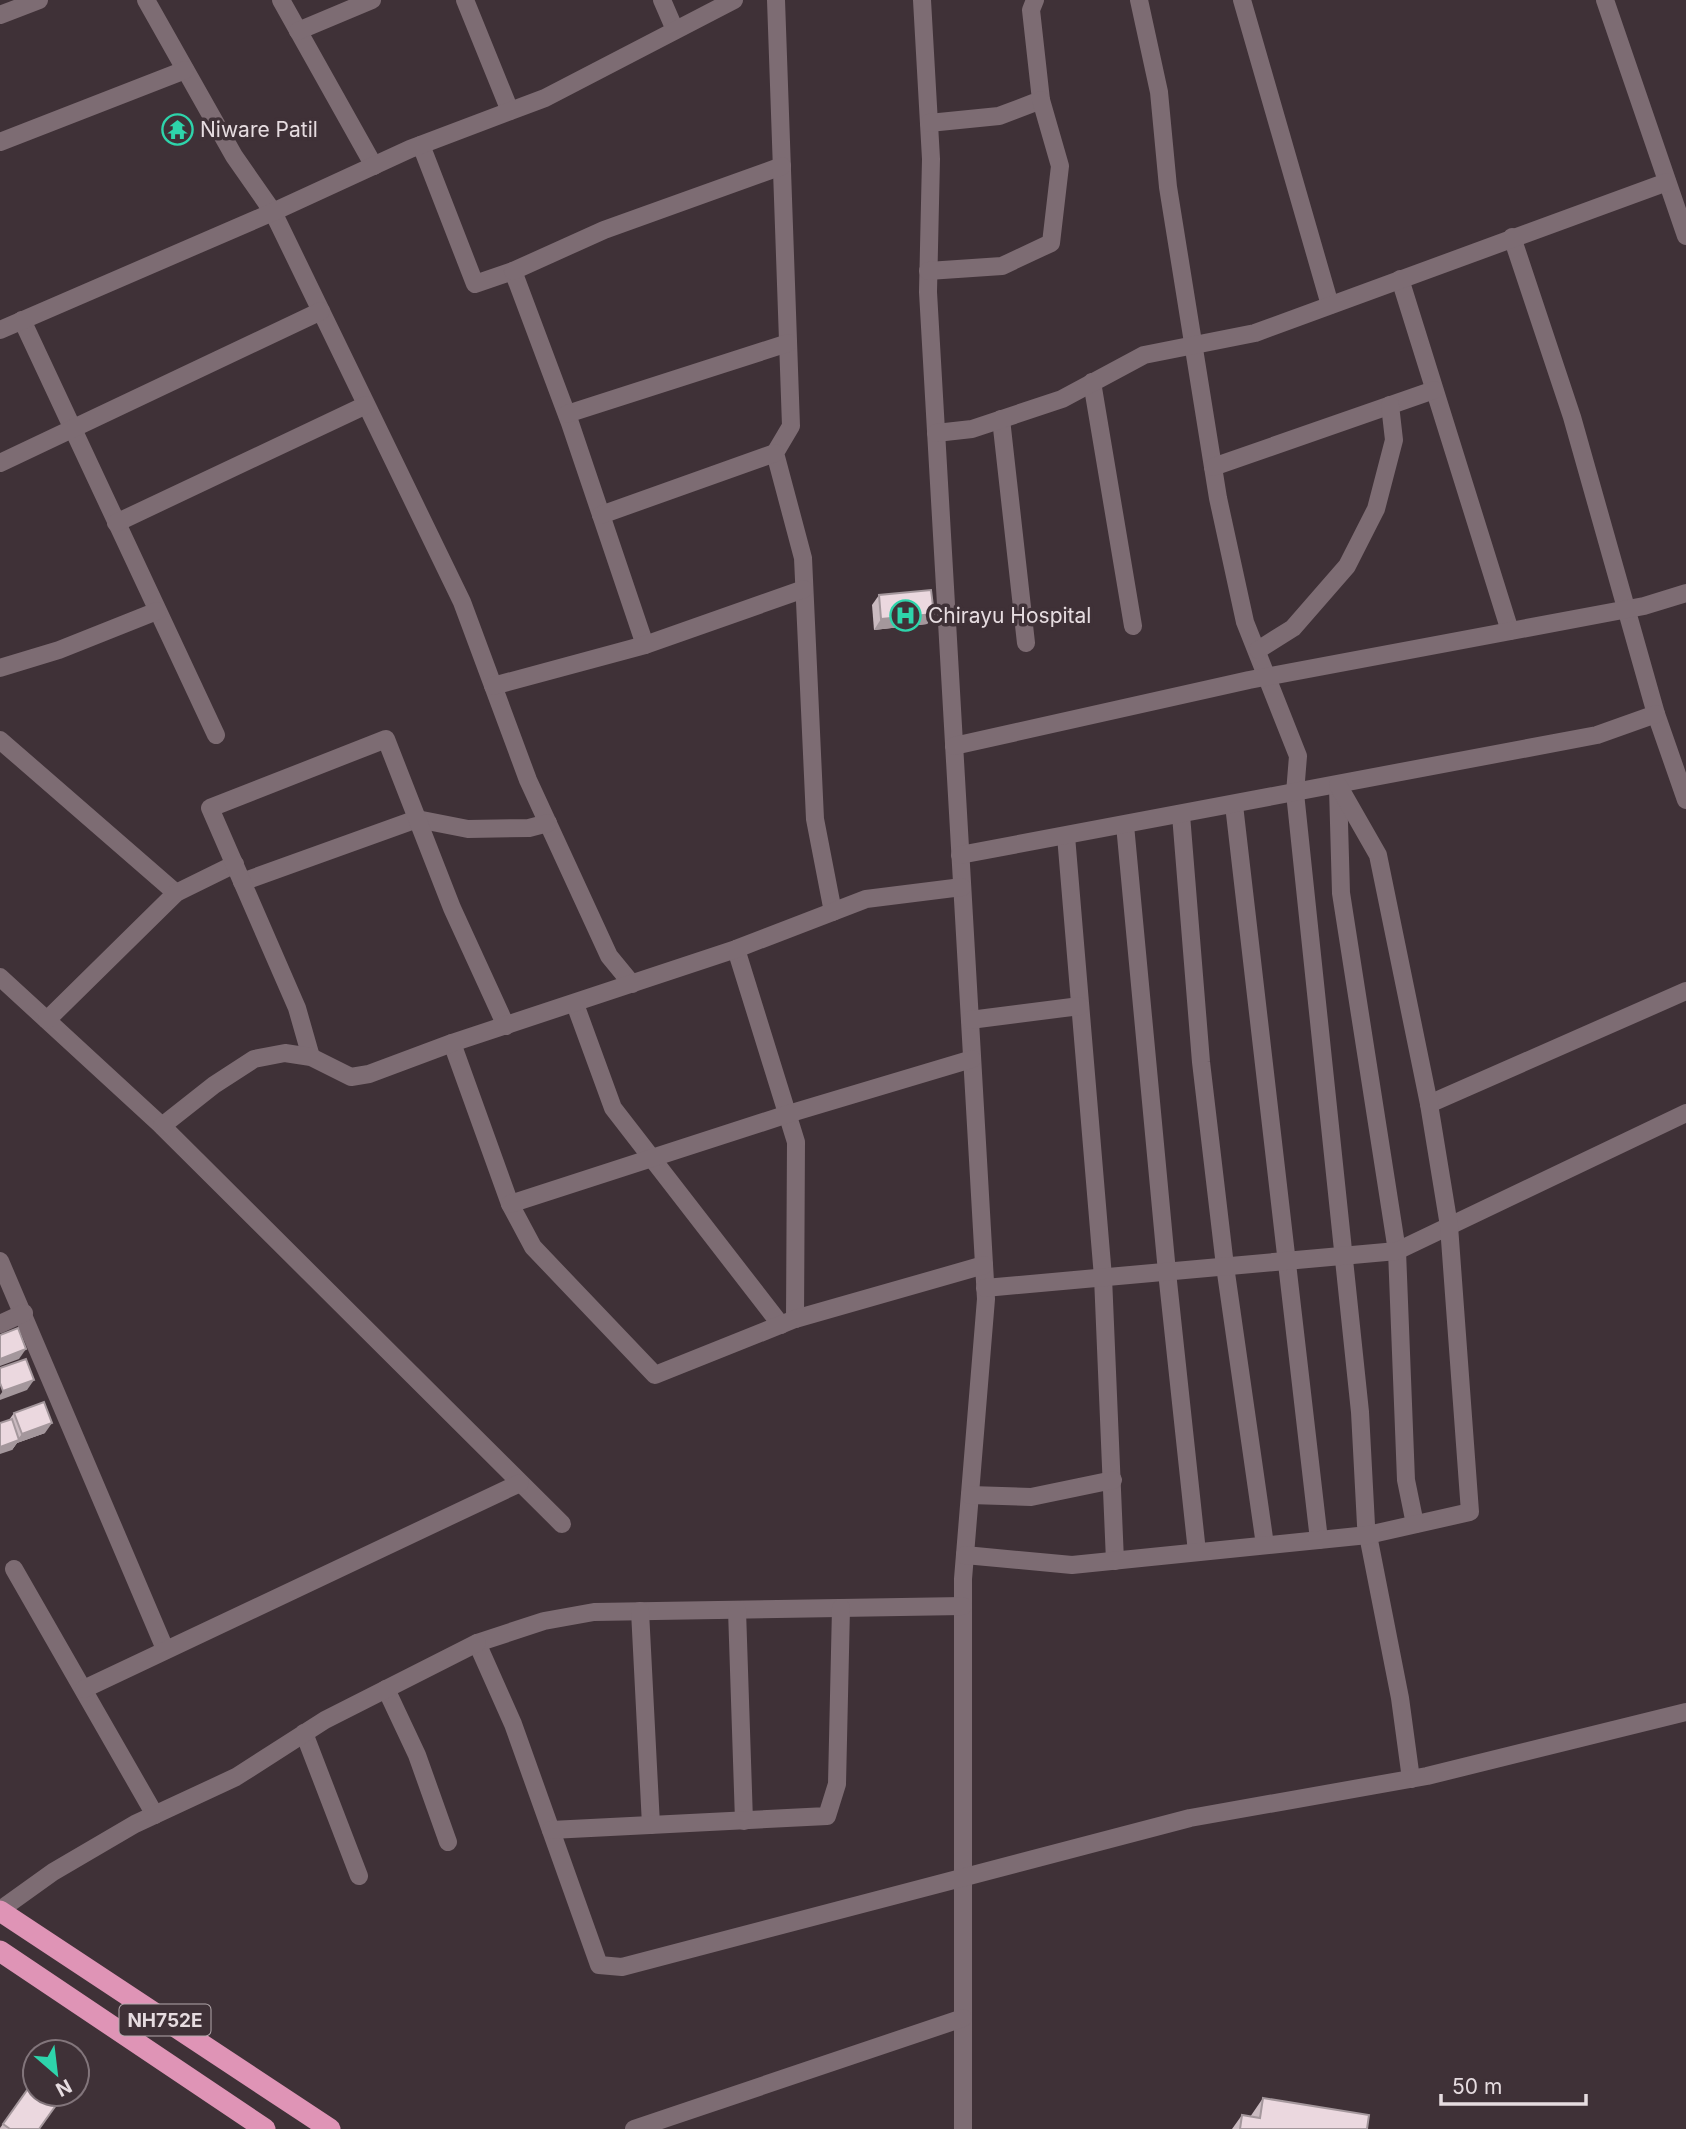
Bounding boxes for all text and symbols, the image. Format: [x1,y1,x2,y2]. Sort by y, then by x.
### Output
temple icon: Niware Patil [160,113,194,147]
place label: Niware Patil [200,117,318,142]
hospital icon: Chirayu Hospital [888,599,922,633]
place label: Chirayu Hospital [928,603,1091,628]
road number: NH752E [120,2004,210,2036]
north arrow [21,2038,91,2108]
scale bar [1441,2062,1586,2106]
text: N [52,2074,76,2101]
text: 50 m [1452,2074,1502,2099]

